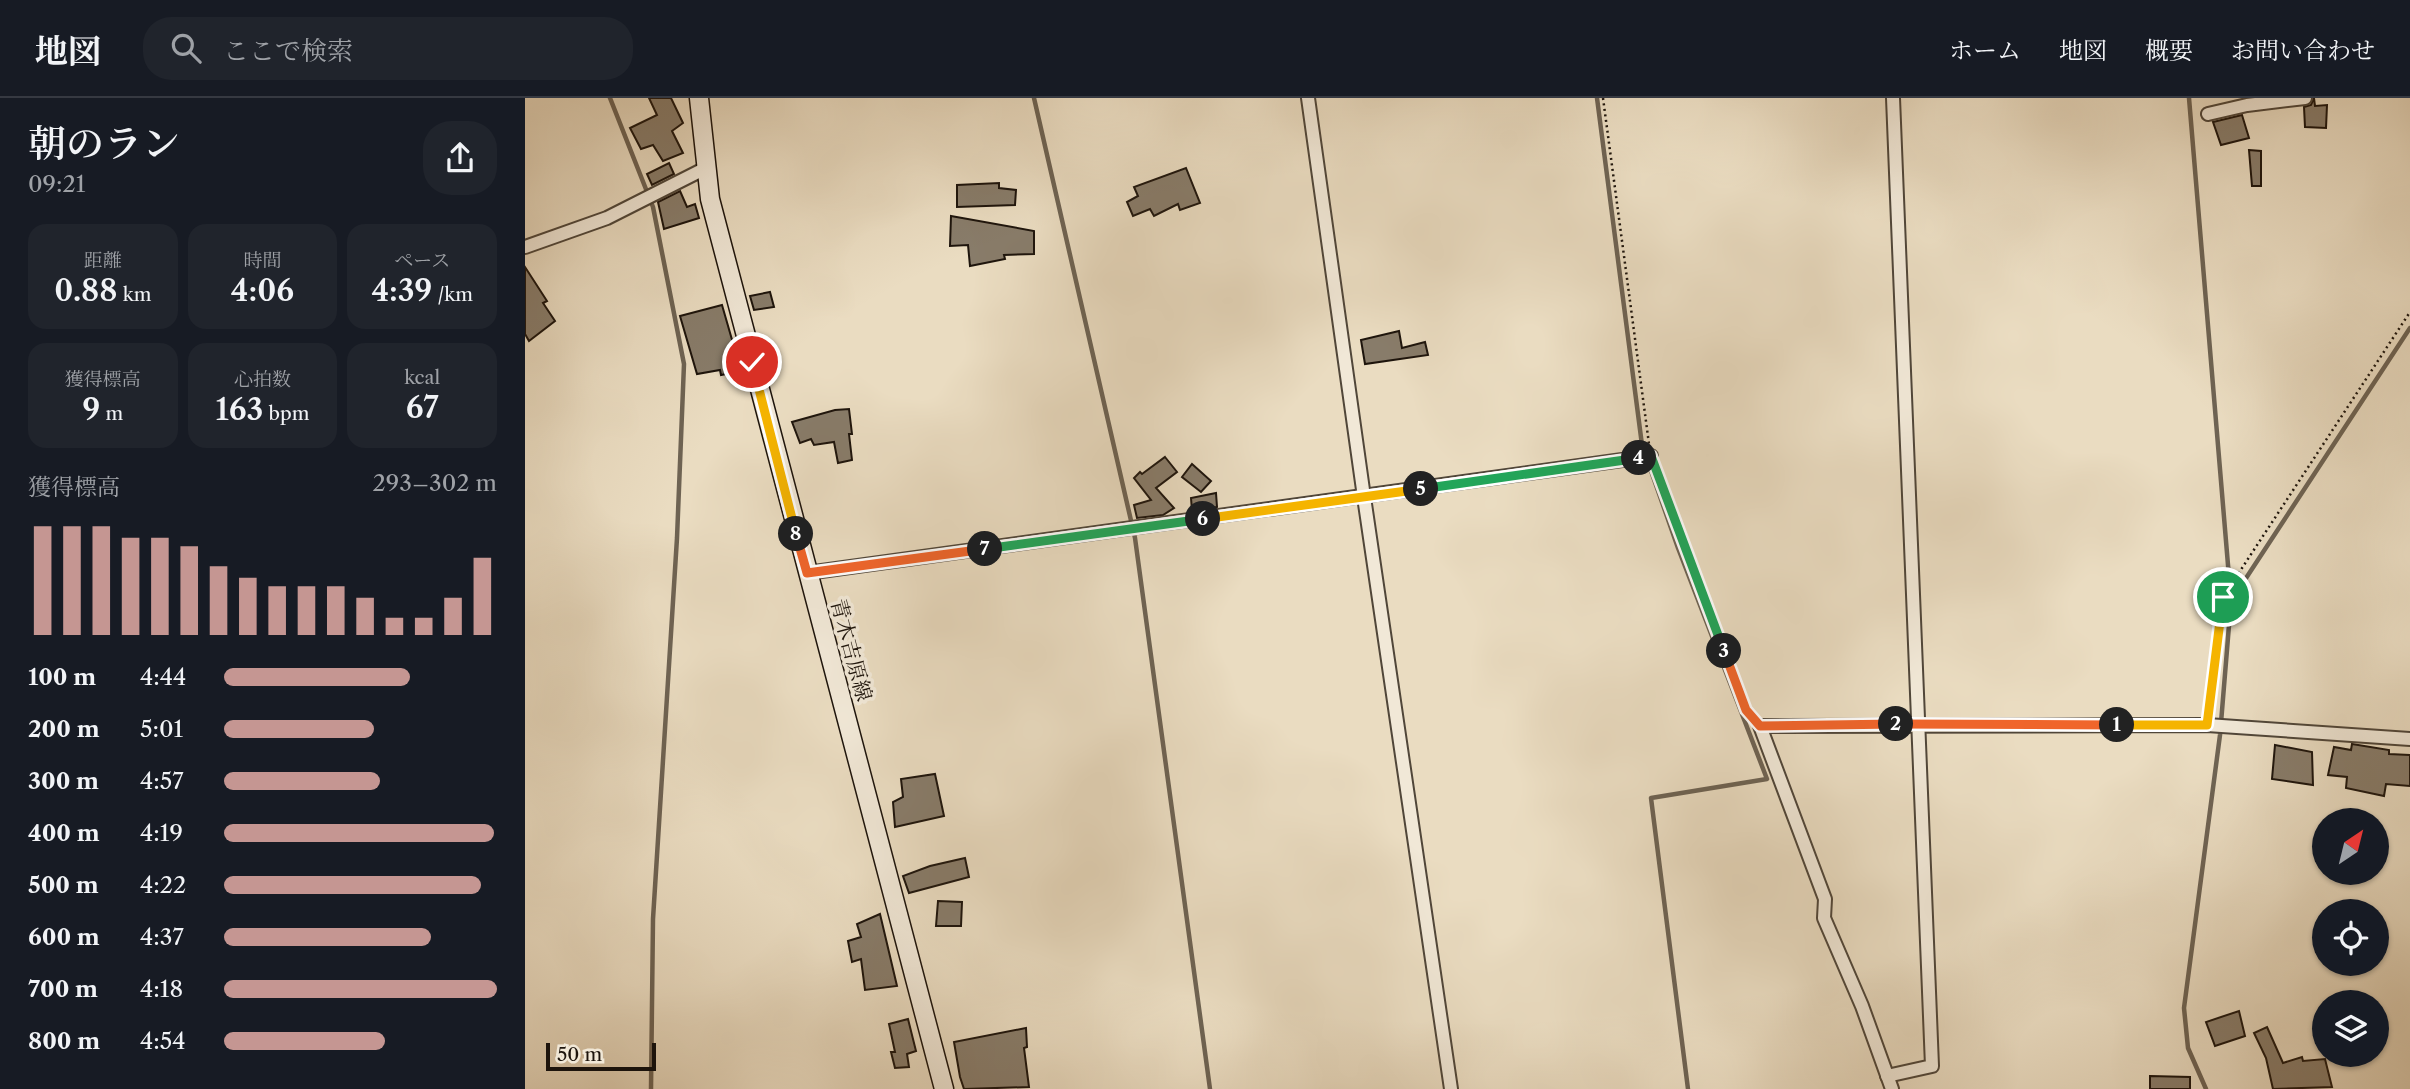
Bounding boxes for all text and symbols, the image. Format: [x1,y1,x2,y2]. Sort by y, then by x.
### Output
search box [143,17,633,80]
icon: search [167,29,205,67]
text: 地図 [35,31,101,72]
text: ここで検索 [223,35,353,67]
text: ホーム [1949,36,2021,65]
text: 地図 [2059,36,2107,65]
text: 概要 [2145,36,2193,65]
text: お問い合わせ [2231,36,2375,65]
text: 朝のラン [28,120,180,167]
button: share [423,121,497,195]
text: 09:21 [28,170,85,198]
text: 距離 [84,249,122,272]
text: 時間 [243,249,282,272]
text: ペース [394,249,450,272]
text: 0.88 [54,272,118,309]
text: 4:06 [231,272,294,309]
text: 4:39 [371,272,432,309]
text: km [118,283,151,306]
text: /km [432,283,473,306]
pin [722,332,782,392]
icon: check [733,343,771,381]
text: kcal [404,366,440,389]
text: 獲得標高 [65,368,141,391]
text: 心拍数 [234,368,291,391]
text: 67 [406,389,439,426]
text: 9 [83,391,100,428]
text: 163 [216,391,263,428]
text: m [100,402,123,425]
text: bpm [263,402,309,425]
pin: 4 [1621,440,1657,476]
text: 4 [1633,446,1644,469]
text: 293–302 m [373,469,497,497]
pin: 5 [1403,472,1439,506]
text: 獲得標高 [28,473,120,501]
text: 5 [1415,477,1426,500]
pin: 6 [1185,502,1221,536]
text: 6 [1197,507,1208,530]
pin: 8 [779,516,813,551]
text: 8 [790,522,801,545]
pin: 7 [967,532,1002,566]
text: 7 [980,537,989,560]
pin [2193,567,2253,627]
icon: arrive [2204,578,2242,616]
street label: 青木吉原線 [826,596,877,704]
pin: 3 [1707,634,1741,668]
text: 3 [1718,639,1729,662]
text: 100 m [28,663,96,691]
text: 4:44 [140,663,186,691]
pin: 2 [1879,706,1913,742]
pin: 1 [2099,708,2135,742]
text: 2 [1890,712,1901,735]
text: 1 [2112,713,2121,736]
text: 200 m [28,715,100,743]
text: 5:01 [140,715,183,743]
text: 300 m [28,767,99,795]
text: 4:57 [140,767,184,795]
north arrow [2312,808,2389,886]
map controls [2312,808,2389,1067]
text: 400 m [28,819,100,847]
text: 4:19 [140,819,183,847]
text: 500 m [28,871,99,899]
text: 4:22 [140,871,186,899]
button: locate [2312,899,2389,976]
text: 600 m [28,923,100,951]
text: 4:37 [140,923,184,951]
text: 700 m [28,975,98,1003]
text: 4:18 [140,975,183,1003]
button: layers [2312,990,2389,1067]
text: 800 m [28,1027,100,1055]
text: 4:54 [140,1027,186,1055]
scale bar [546,1040,656,1072]
text: 50 m [557,1043,602,1066]

